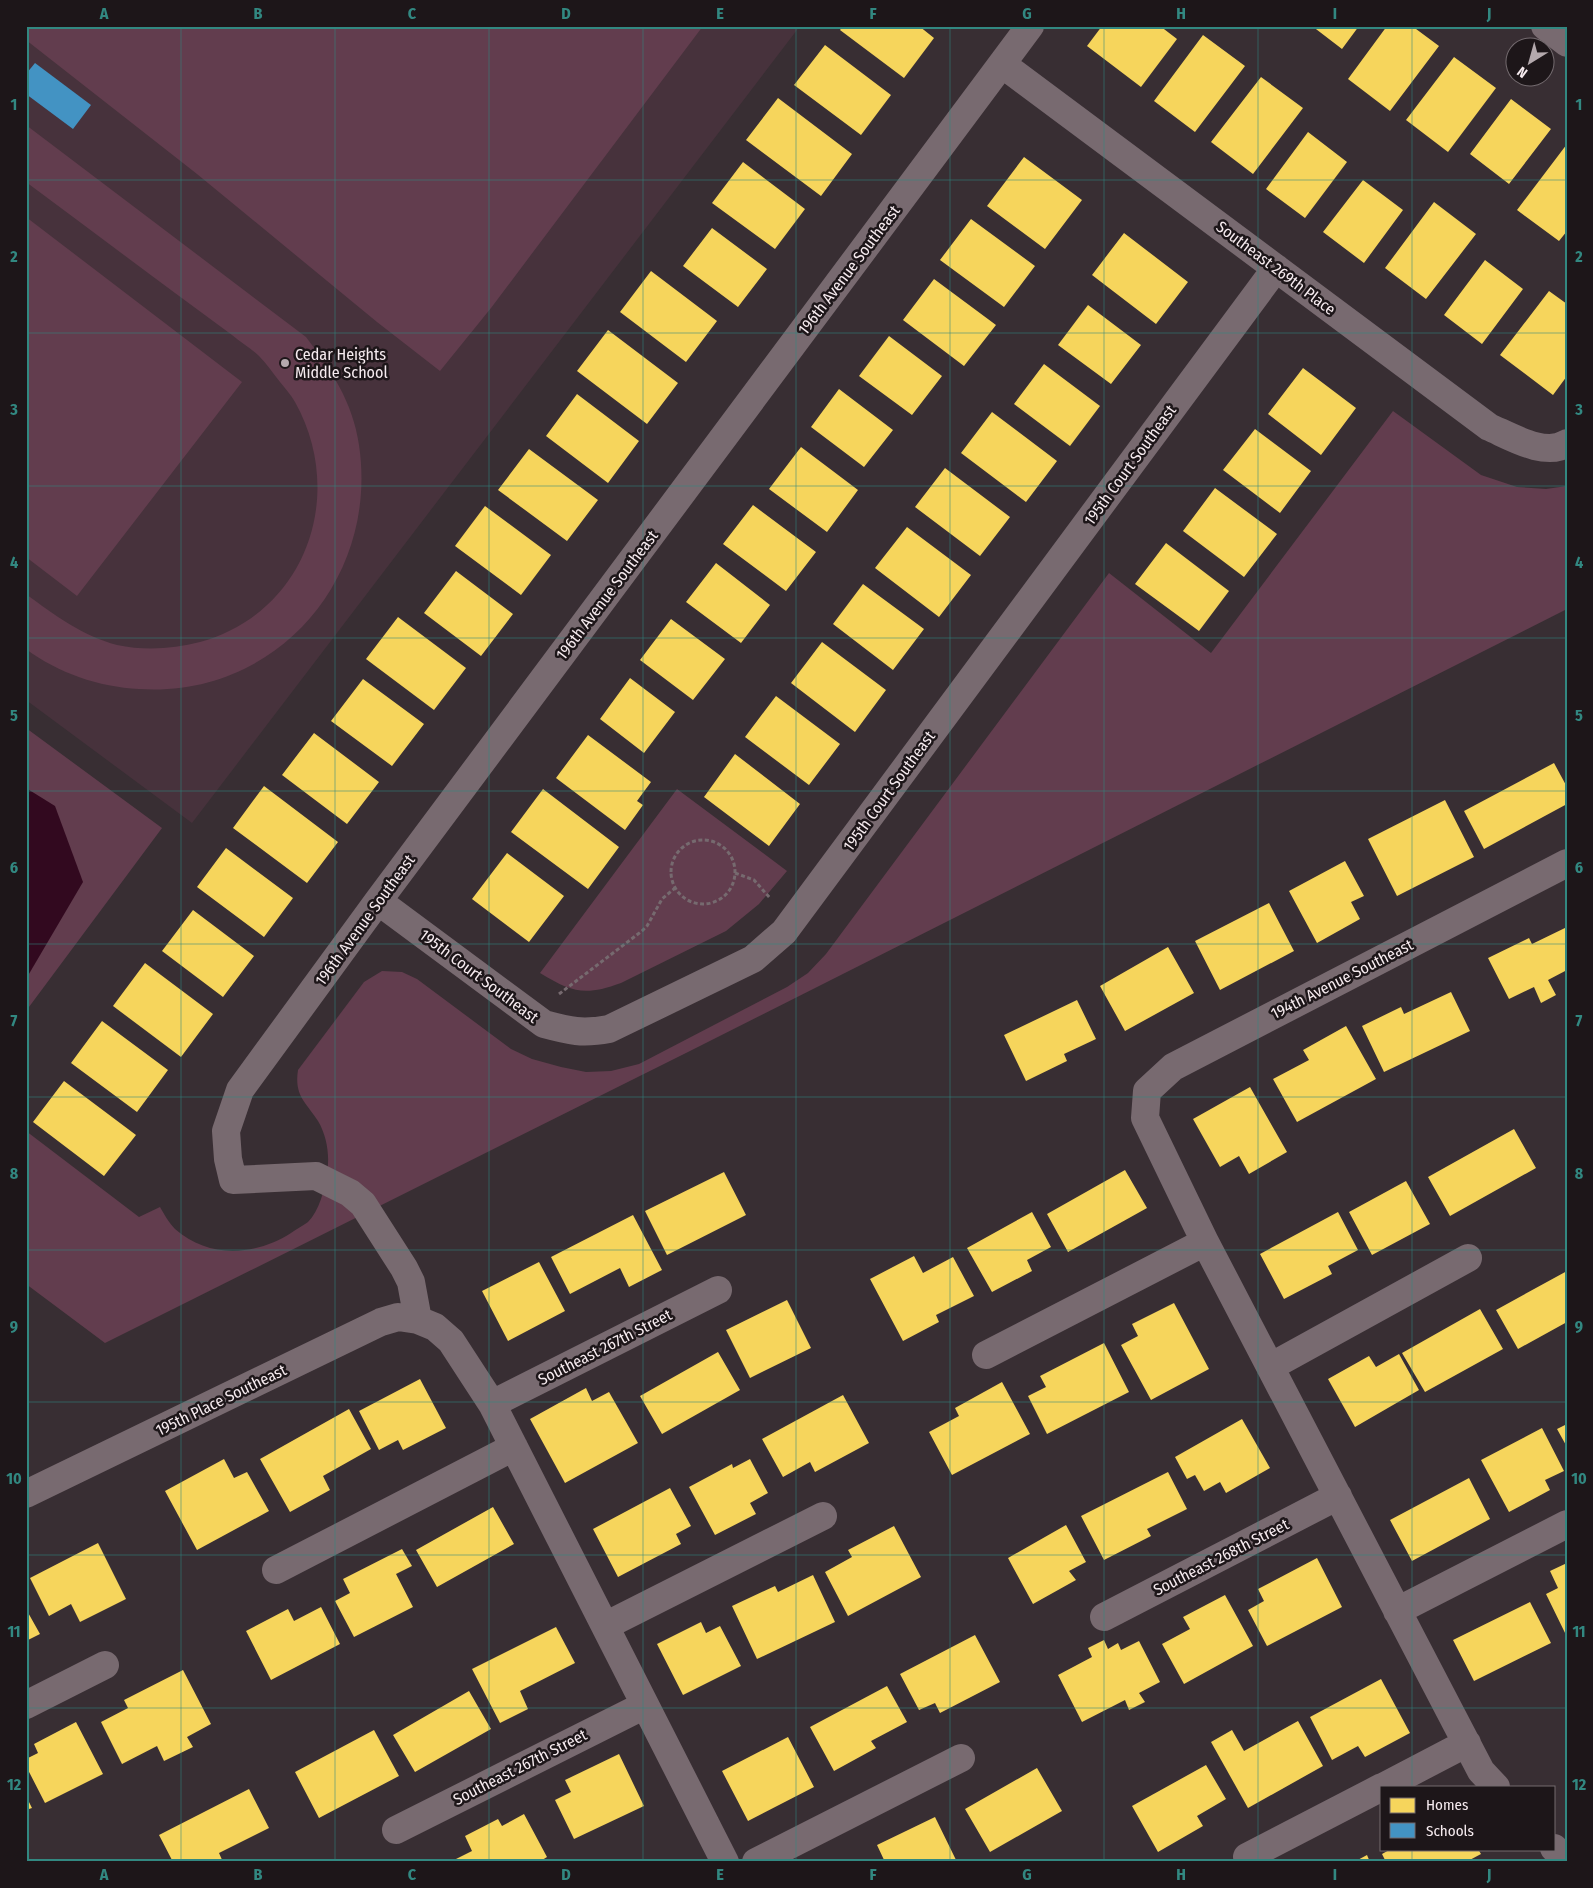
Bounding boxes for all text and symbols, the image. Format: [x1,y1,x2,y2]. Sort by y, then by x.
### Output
text: A [99,4,109,23]
text: B [254,4,263,23]
text: C [408,4,417,23]
text: D [561,4,571,23]
text: E [716,4,724,23]
text: F [869,4,877,23]
text: G [1022,4,1032,23]
text: H [1176,4,1186,23]
text: I [1333,4,1337,23]
text: J [1486,4,1491,23]
north arrow [1506,38,1556,88]
text: N [1514,63,1531,81]
text: 1 [11,95,17,114]
text: 1 [1576,95,1582,114]
street label: 196th Avenue Southeast [794,201,904,338]
street label: Southeast 269th Place [1213,217,1339,319]
text: 2 [9,247,18,266]
text: 2 [1574,247,1583,266]
place label: Cedar Heights Middle School [295,345,388,382]
marker: Cedar Heights Middle School [279,357,291,369]
text: 3 [9,400,18,419]
text: 3 [1574,400,1583,419]
street label: 195th Court Southeast [1080,401,1180,529]
street label: 196th Avenue Southeast [552,526,662,663]
text: 4 [10,553,18,572]
text: 4 [1575,553,1583,572]
text: 5 [10,706,18,725]
text: 5 [1575,706,1583,725]
street label: 195th Court Southeast [839,727,939,855]
street label: 196th Avenue Southeast [311,850,419,989]
text: 6 [10,858,18,877]
text: 6 [1575,858,1583,877]
street label: 195th Court Southeast [416,925,543,1027]
street label: 194th Avenue Southeast [1268,935,1417,1023]
text: 7 [11,1011,18,1030]
text: 7 [1576,1011,1583,1030]
text: 8 [10,1164,19,1183]
text: 8 [1575,1164,1584,1183]
street label: Southeast 267th Street [535,1305,676,1389]
text: 9 [10,1317,18,1336]
text: 9 [1575,1317,1583,1336]
street label: 195th Place Southeast [153,1360,290,1440]
text: 10 [6,1469,22,1488]
text: 10 [1571,1469,1587,1488]
street label: Southeast 268th Street [1150,1514,1293,1599]
text: 11 [7,1622,21,1641]
text: 11 [1572,1622,1586,1641]
street label: Southeast 267th Street [450,1725,591,1809]
text: 12 [7,1775,22,1794]
text: 12 [1572,1775,1587,1794]
legend [1380,1786,1556,1850]
text: Homes [1426,1796,1468,1814]
text: Schools [1426,1822,1474,1840]
text: A [99,1865,109,1884]
text: B [254,1865,263,1884]
text: C [408,1865,417,1884]
text: D [561,1865,571,1884]
text: E [716,1865,724,1884]
text: F [869,1865,877,1884]
text: G [1022,1865,1032,1884]
text: H [1176,1865,1186,1884]
text: I [1333,1865,1337,1884]
text: J [1486,1865,1491,1884]

